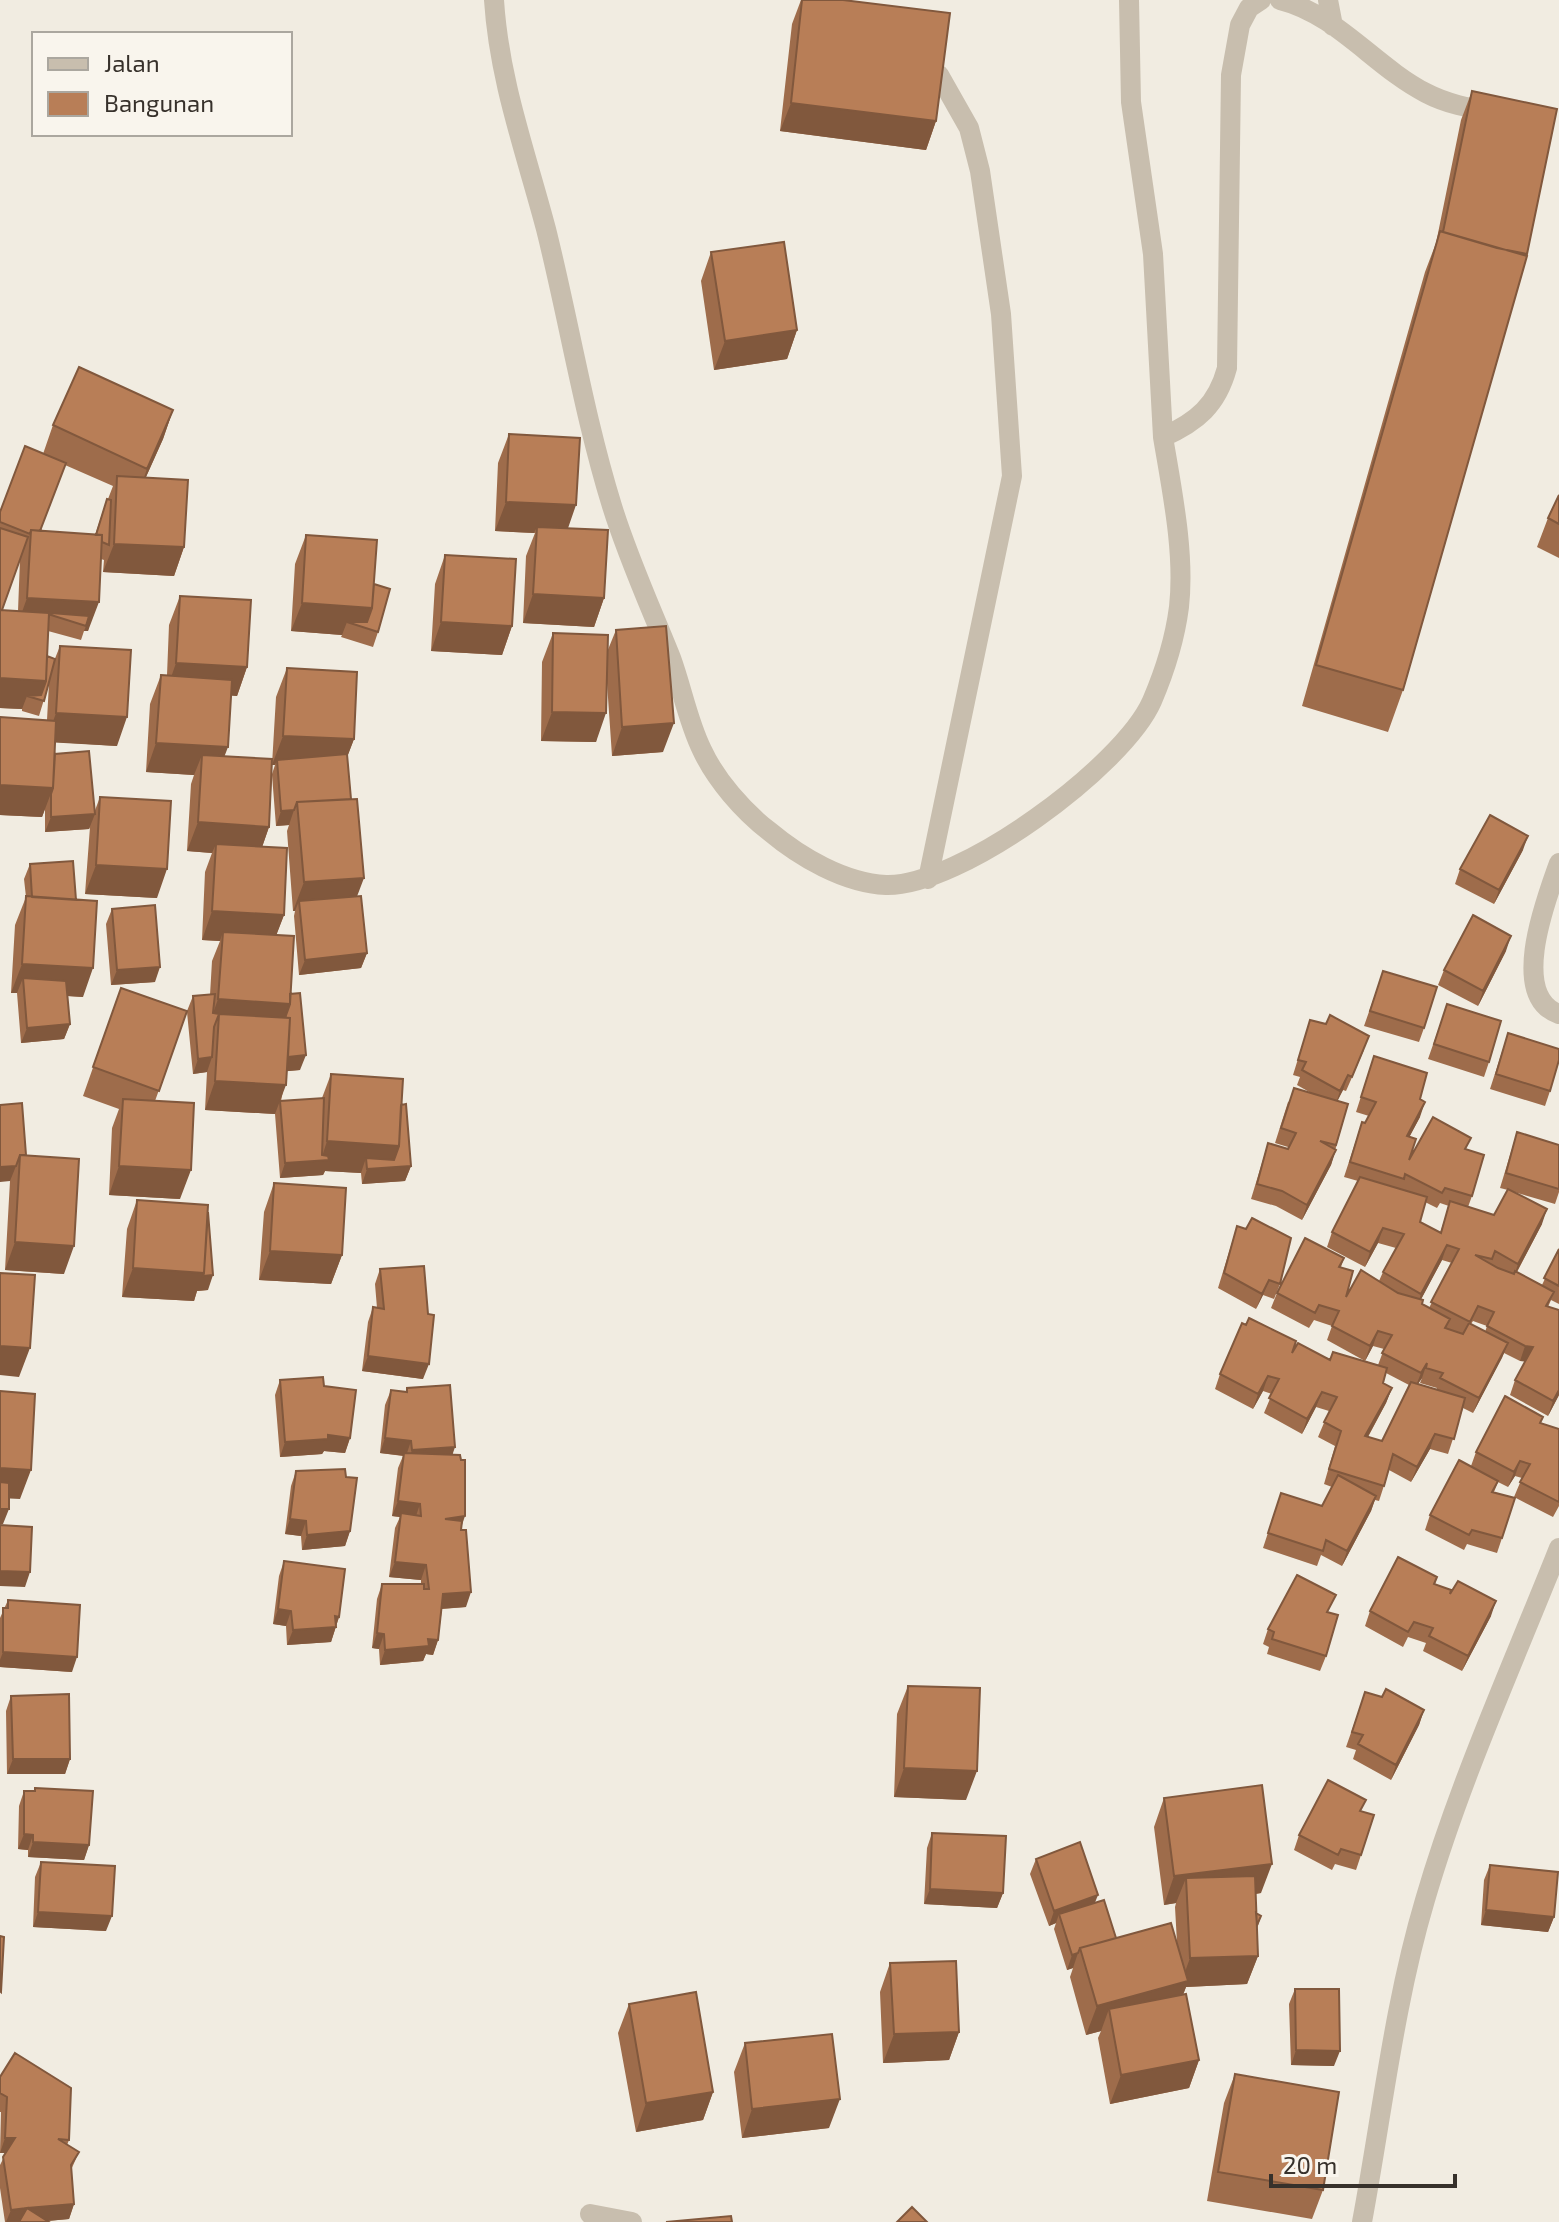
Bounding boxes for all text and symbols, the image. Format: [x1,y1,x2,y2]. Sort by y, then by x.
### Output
legend [32,32,292,136]
text: Jalan [104,48,160,77]
text: Bangunan [104,88,214,117]
scale bar [1271,2138,1455,2188]
text: 20 m [1283,2150,1337,2179]

